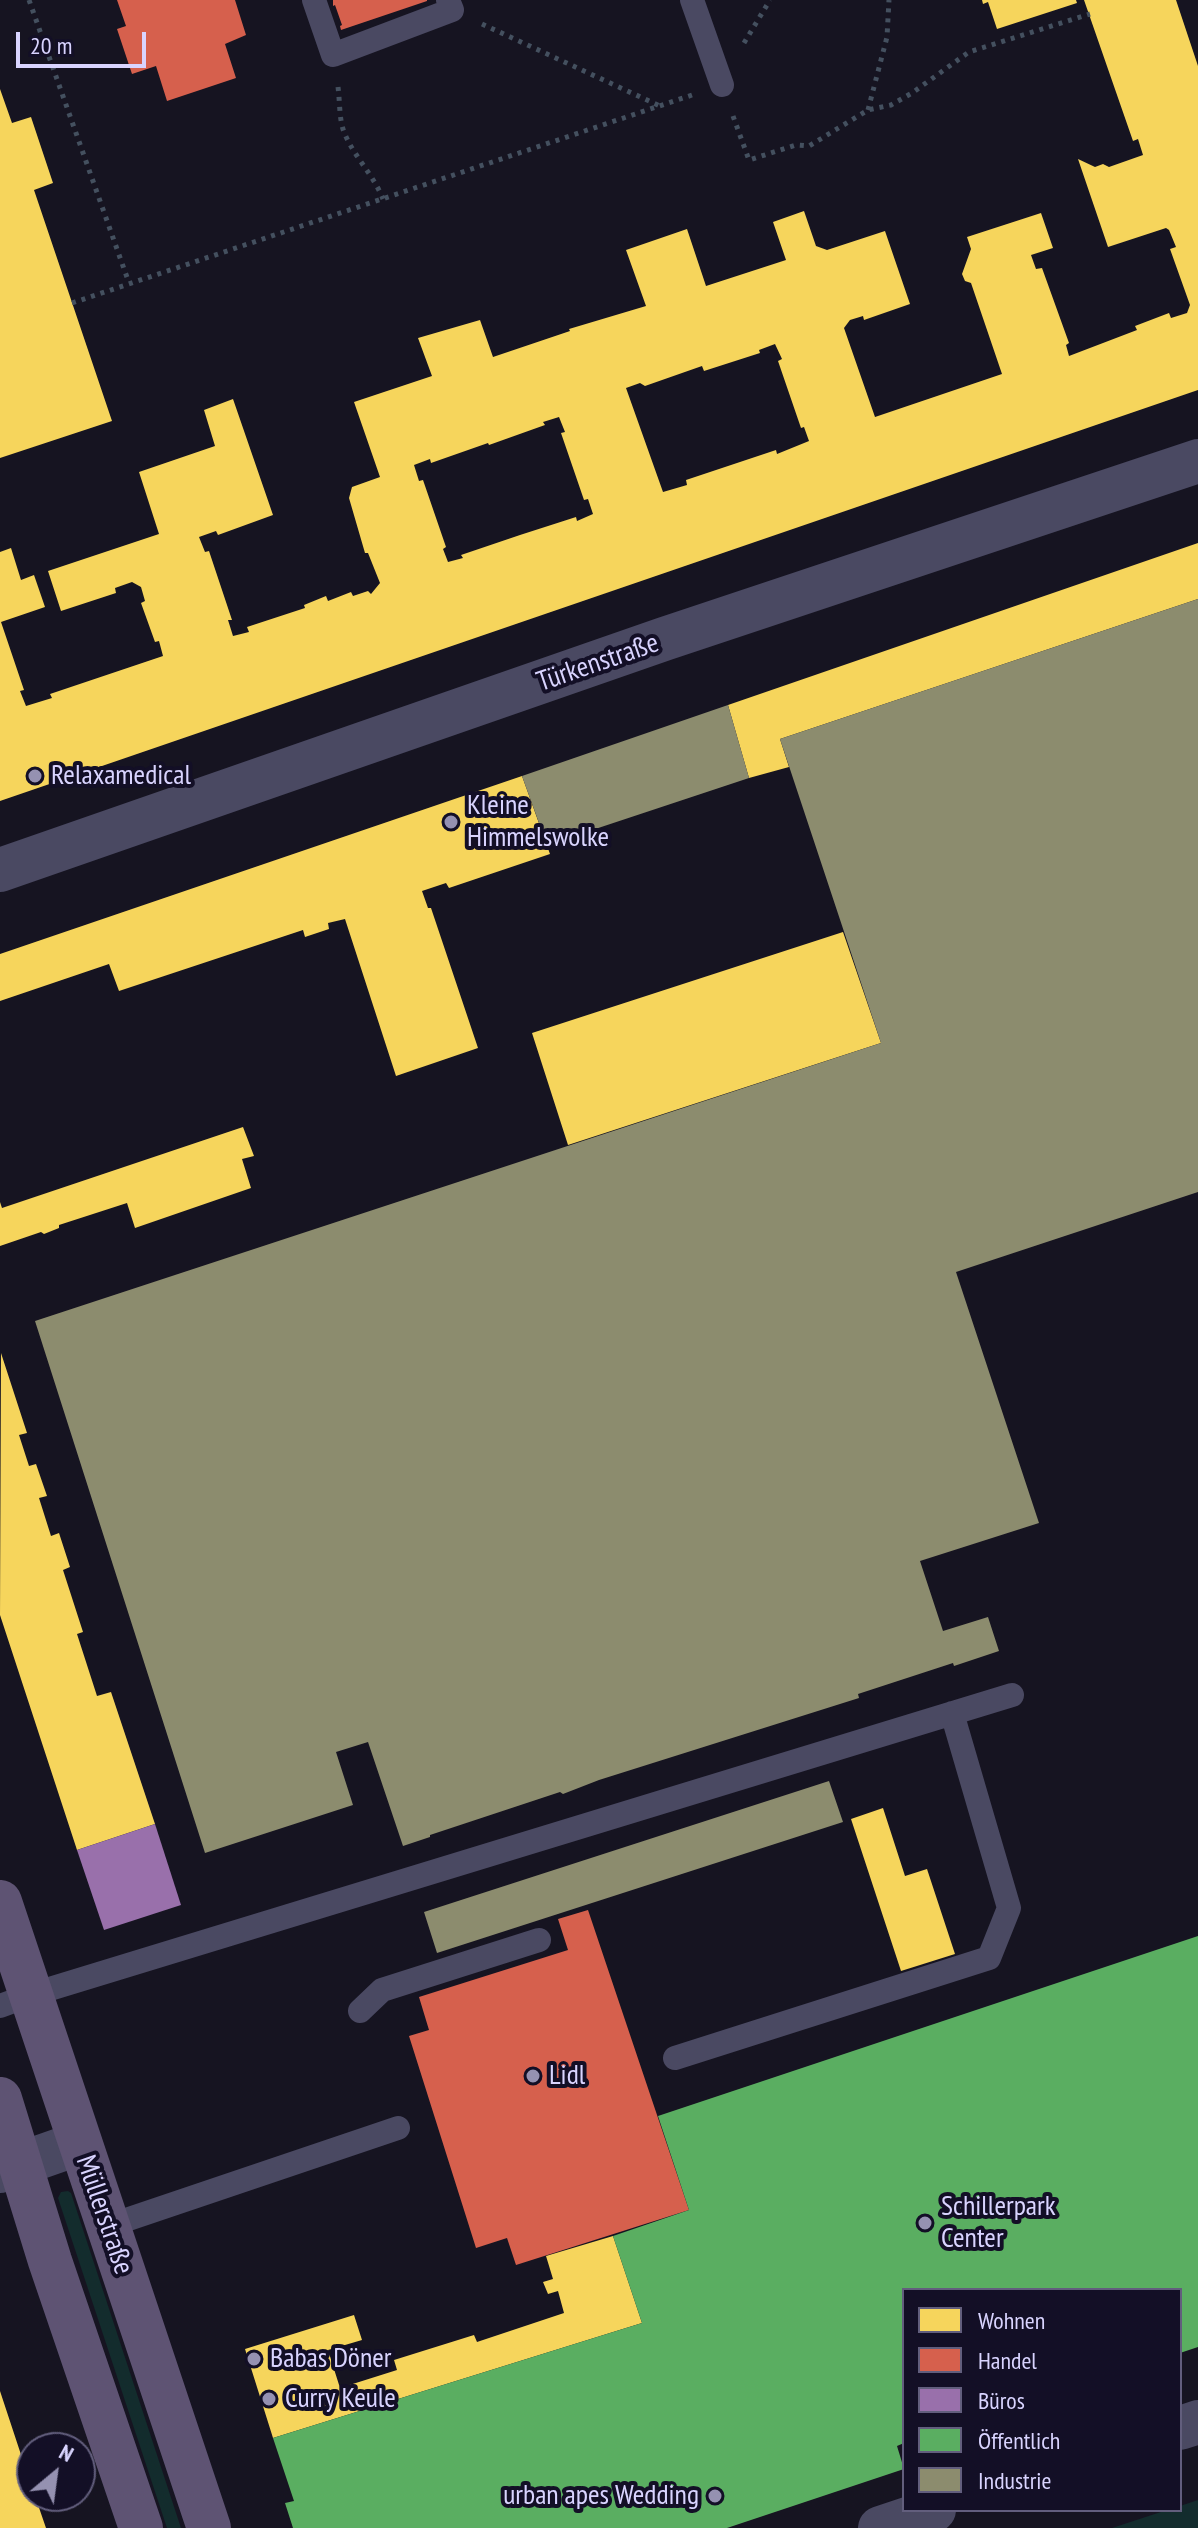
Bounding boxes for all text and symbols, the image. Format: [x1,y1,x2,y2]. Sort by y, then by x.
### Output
scale bar [20,16,150,66]
text: 20 m [30,30,72,61]
street label: Türkenstraße [533,627,663,699]
place label: Relaxamedical [51,759,191,793]
marker: Relaxamedical [26,767,44,785]
place label: Kleine Himmelswolke [467,789,609,855]
marker: Kleine Himmelswolke [442,813,460,831]
place label: Lidl [549,2059,585,2093]
marker: Lidl [524,2067,542,2085]
street label: Müllerstraße [68,2151,140,2279]
place label: Schillerpark Center [941,2190,1056,2256]
marker: Schillerpark Center [916,2214,934,2232]
legend [902,2288,1182,2512]
text: Wohnen [978,2305,1045,2336]
place label: Babas Döner [270,2342,391,2376]
text: Handel [978,2345,1037,2376]
marker: Babas Döner [245,2350,263,2368]
place label: Curry Keule [285,2382,396,2416]
text: Büros [978,2385,1025,2416]
marker: Curry Keule [260,2390,278,2408]
text: Öffentlich [978,2425,1060,2456]
north arrow [16,2432,96,2512]
text: N [55,2438,79,2468]
text: Industrie [978,2465,1051,2496]
place label: urban apes Wedding [503,2479,699,2513]
marker: urban apes Wedding [706,2487,724,2505]

